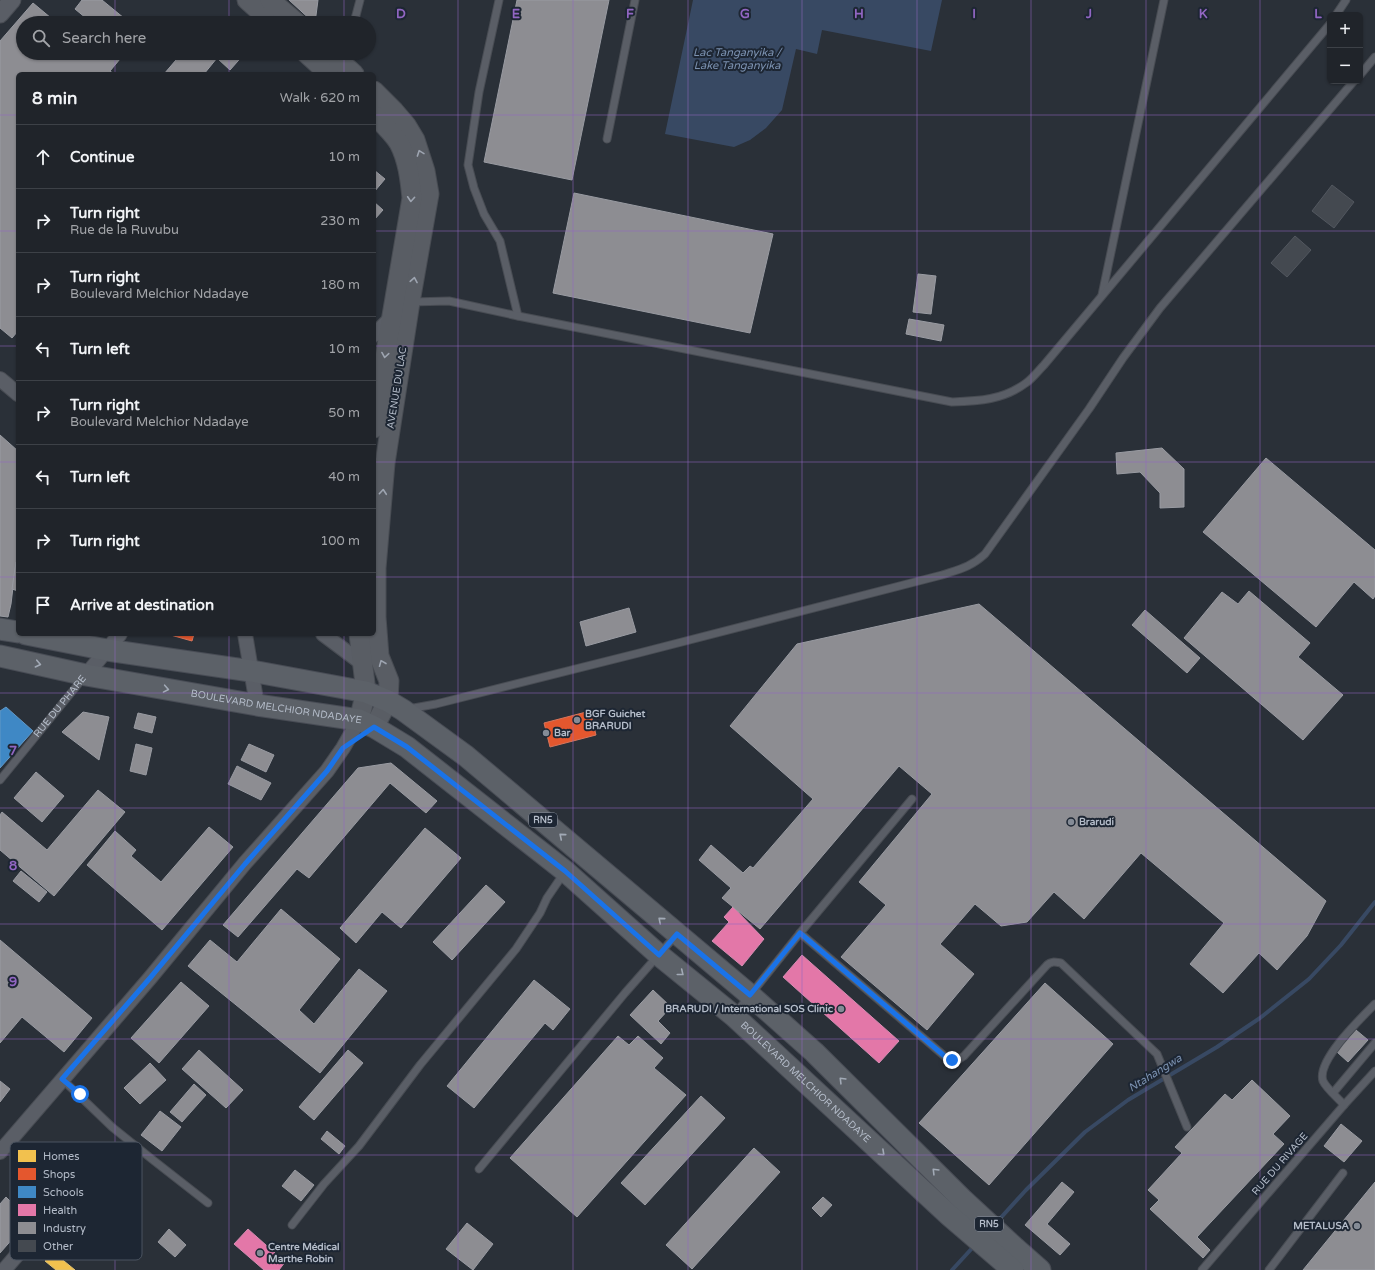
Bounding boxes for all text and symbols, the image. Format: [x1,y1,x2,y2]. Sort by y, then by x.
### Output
text: D [396,6,406,22]
text: E [512,6,520,22]
text: F [626,6,634,22]
text: G [740,6,750,22]
text: H [854,6,864,22]
text: I [972,6,976,22]
text: J [1085,6,1092,22]
text: K [1199,6,1208,22]
text: L [1314,6,1322,22]
map controls [1327,12,1363,84]
button: + [1327,12,1363,48]
search box [16,16,376,60]
icon: search [30,27,52,49]
text: Search here [62,29,146,47]
water label: Lac Tanganyika / Lake Tanganyika [693,46,783,72]
button: − [1327,48,1363,84]
text: 8 min [32,88,77,109]
text: Walk · 620 m [280,90,360,106]
icon: ahead [32,146,54,168]
text: Continue [70,148,134,166]
text: 10 m [328,149,360,165]
one-way arrow [416,149,424,156]
one-way arrow [406,196,415,202]
text: Turn right [70,204,140,222]
icon: right [32,210,54,232]
text: 230 m [320,213,360,229]
text: Rue de la Ruvubu [70,222,179,238]
text: Turn right [70,268,140,286]
icon: right [32,274,54,296]
text: 180 m [320,277,360,293]
one-way arrow [409,277,417,283]
text: Boulevard Melchior Ndadaye [70,286,249,302]
icon: left [32,338,54,360]
text: Turn left [70,340,130,358]
text: 10 m [328,341,360,357]
street label: AVENUE DU LAC [385,346,409,430]
one-way arrow [381,351,390,358]
text: Turn right [70,396,140,414]
icon: right [32,402,54,424]
text: 50 m [328,405,360,421]
text: Boulevard Melchior Ndadaye [70,414,249,430]
icon: left [32,466,54,488]
text: Turn left [70,468,130,486]
text: 40 m [328,469,360,485]
one-way arrow [378,489,387,495]
icon: right [32,530,54,552]
text: Turn right [70,532,140,550]
text: 100 m [320,533,360,549]
icon: arrive [32,594,54,616]
text: Arrive at destination [70,596,214,614]
one-way arrow [35,660,41,668]
one-way arrow [379,660,387,668]
street label: RUE DU PHARE [31,673,89,740]
one-way arrow [163,684,169,693]
street label: BOULEVARD MELCHIOR NDADAYE [190,687,363,726]
place label: BGF Guichet BRARUDI [585,708,645,732]
marker: BGF Guichet BRARUDI [572,715,582,725]
place label: Bar [554,727,571,739]
marker: Bar [541,728,551,738]
text: 7 [9,743,17,759]
road number: RN5 [529,813,557,827]
place label: Brarudi [1079,816,1115,828]
marker: Brarudi [1066,817,1076,827]
one-way arrow [559,833,566,840]
text: 8 [9,858,17,874]
one-way arrow [658,918,665,925]
one-way arrow [676,968,683,975]
text: 9 [9,974,17,990]
place label: BRARUDI / International SOS Clinic [665,1003,834,1015]
marker: BRARUDI / International SOS Clinic [836,1004,846,1014]
street label: BOULEVARD MELCHIOR NDADAYE [738,1019,873,1145]
route end [943,1051,961,1069]
water label: Ntahangwa [1126,1051,1185,1095]
one-way arrow [839,1077,847,1085]
route start [71,1085,89,1103]
street label: RUE DU RIVAGE [1250,1130,1310,1198]
legend [10,1142,142,1260]
one-way arrow [877,1148,885,1156]
text: Homes [43,1150,79,1163]
text: Shops [43,1168,75,1181]
one-way arrow [932,1168,940,1176]
text: Schools [43,1186,84,1199]
text: Health [43,1204,77,1217]
road number: RN5 [975,1217,1003,1231]
place label: METALUSA [1293,1220,1350,1232]
marker: METALUSA [1352,1221,1362,1231]
text: Industry [43,1222,86,1235]
text: Other [43,1240,74,1253]
place label: Centre Médical Marthe Robin [268,1241,340,1265]
marker: Centre Médical Marthe Robin [255,1248,265,1258]

